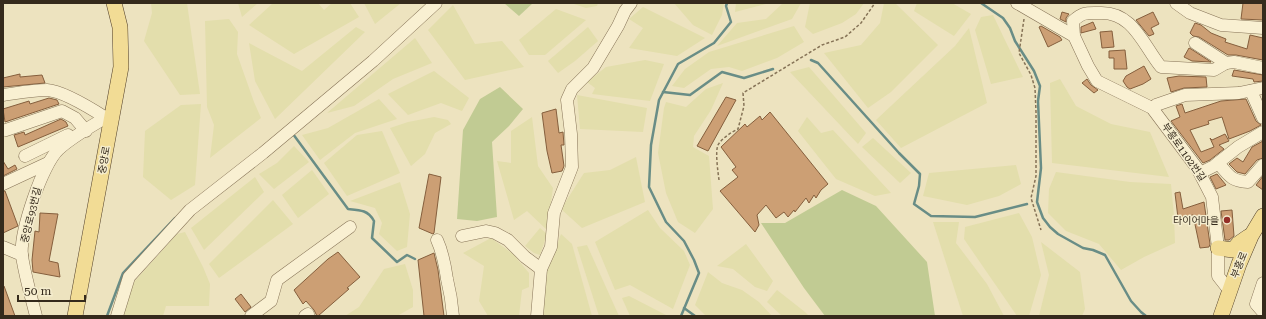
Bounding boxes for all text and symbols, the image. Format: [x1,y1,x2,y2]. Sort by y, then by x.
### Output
street label: 부흥로1102번길 [1160,121,1208,183]
street label: 중앙로 [96,145,112,175]
street label: 중앙로93번길 [19,186,43,244]
place label: 타이어마을 [1173,215,1219,226]
marker: 타이어마을 [1222,215,1232,225]
street label: 부흥로 [1229,250,1249,280]
scale bar [18,277,85,303]
text: 50 m [24,284,51,298]

